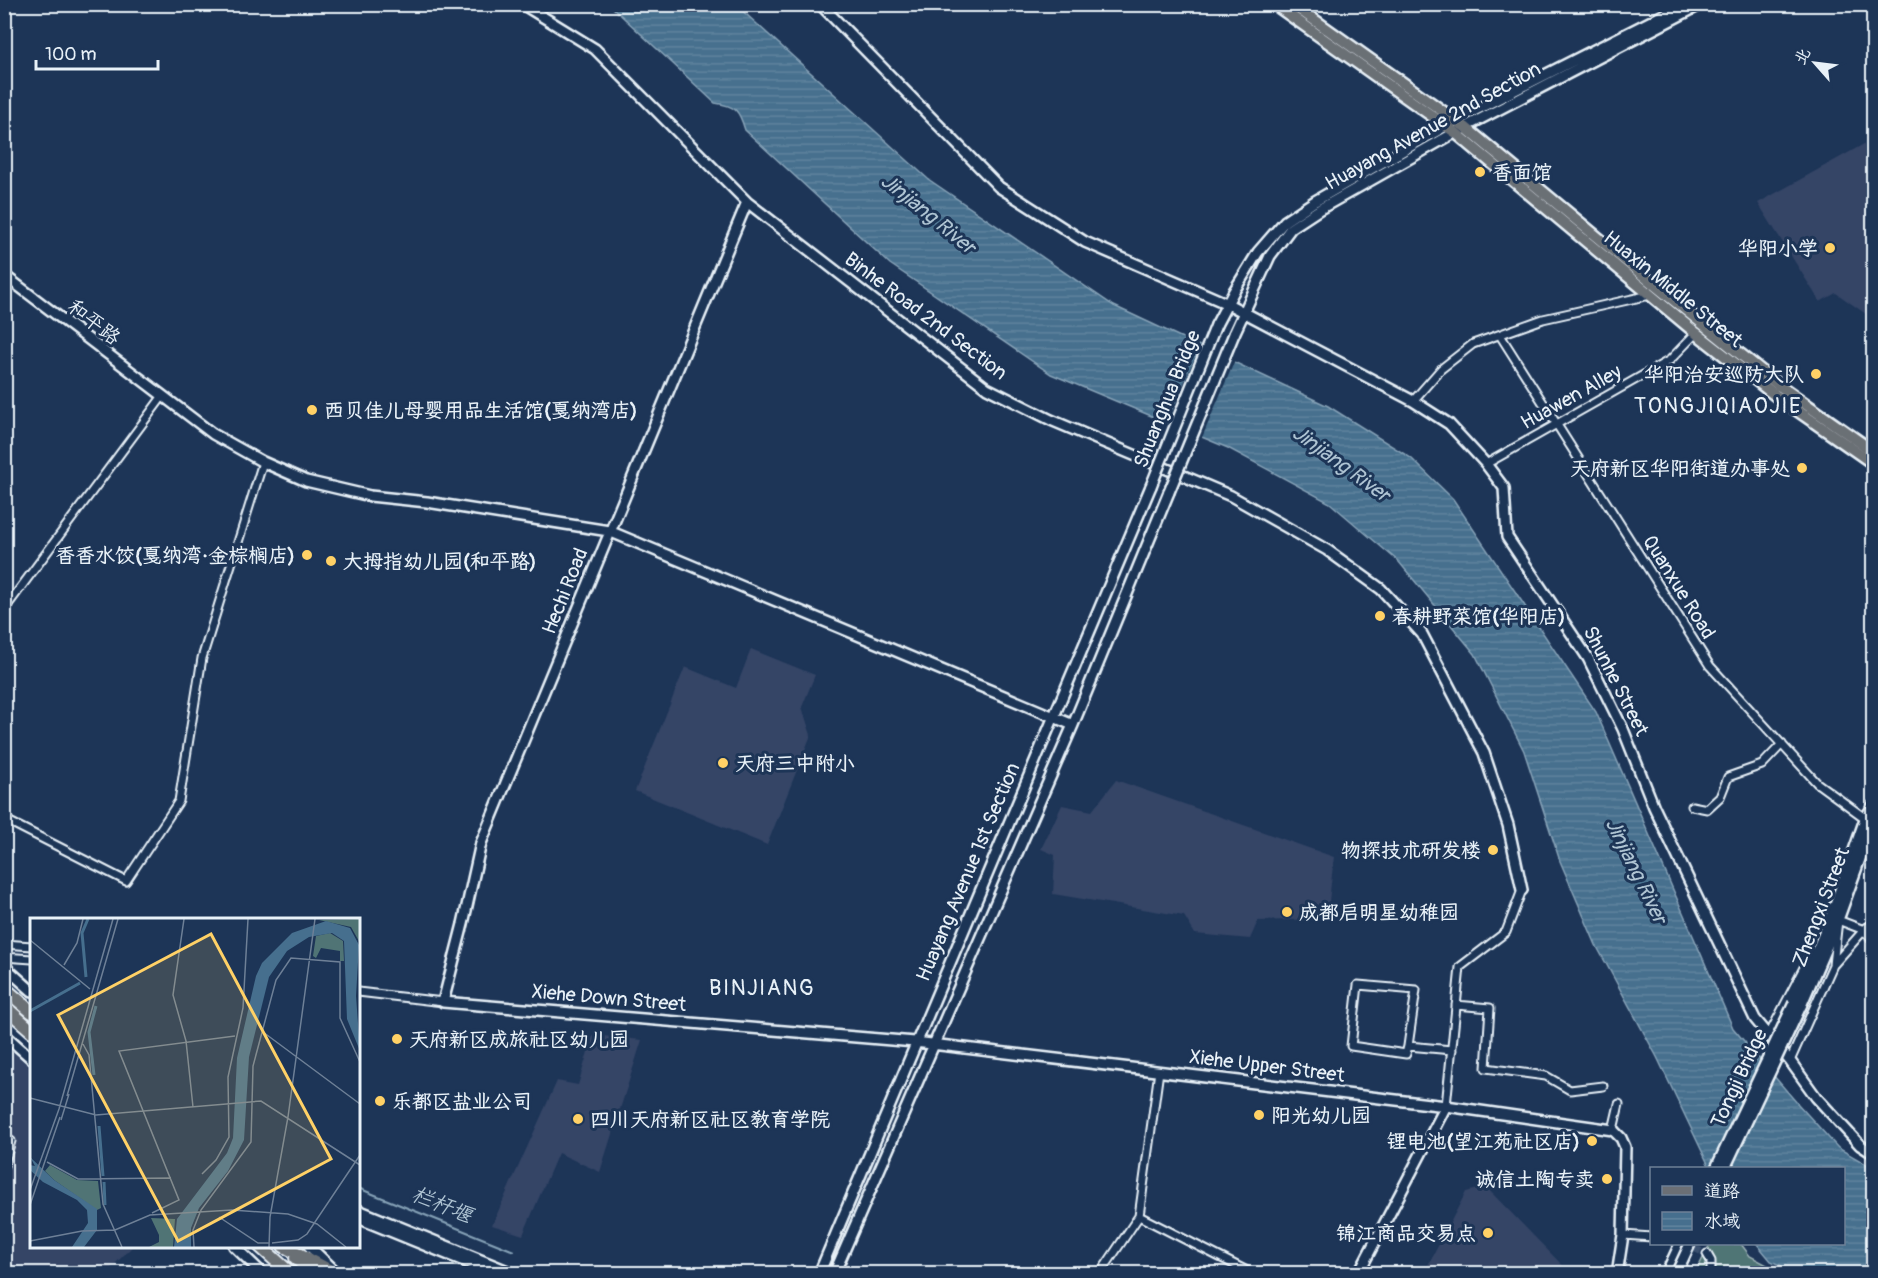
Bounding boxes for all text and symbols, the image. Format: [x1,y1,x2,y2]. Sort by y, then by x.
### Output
scale bar [36,33,158,71]
north arrow [1785,33,1845,93]
text: 100 m [45,43,97,66]
text: 北 [1790,45,1815,68]
street label: Huayang Avenue 2nd Section [1321,56,1545,196]
place label: 香面馆 [1492,160,1552,185]
marker: 香面馆 [1473,165,1487,179]
water label: Jinjiang River [875,168,983,262]
street label: Huaxin Middle Street [1598,225,1748,353]
place label: 华阳小学 [1738,236,1818,261]
marker: 华阳小学 [1823,241,1837,255]
street label: Binhe Road 2nd Section [840,247,1012,385]
street label: 和平路 [63,294,126,351]
street label: Shuanghua Bridge [1128,326,1206,471]
street label: Huawen Alley [1516,359,1626,435]
place label: 华阳治安巡防大队 [1644,362,1804,387]
marker: 华阳治安巡防大队 [1809,367,1823,381]
district label: TONGJIQIAOJIE [1634,392,1802,420]
place label: 西贝佳儿母婴用品生活馆(戛纳湾店) [324,398,637,423]
marker: 西贝佳儿母婴用品生活馆(戛纳湾店) [305,403,319,417]
water label: Jinjiang River [1287,420,1397,510]
place label: 天府新区华阳街道办事处 [1570,456,1790,481]
marker: 天府新区华阳街道办事处 [1795,461,1809,475]
street label: Quanxue Road [1637,530,1721,644]
place label: 香香水饺(戛纳湾·金棕榈店) [55,543,295,568]
street label: Hechi Road [536,544,594,638]
marker: 香香水饺(戛纳湾·金棕榈店) [300,548,314,562]
place label: 大拇指幼儿园(和平路) [343,549,536,574]
marker: 大拇指幼儿园(和平路) [324,554,338,568]
place label: 春耕野菜馆(华阳店) [1392,604,1565,629]
marker: 春耕野菜馆(华阳店) [1373,609,1387,623]
street label: Shunhe Street [1578,622,1655,741]
place label: 天府三中附小 [735,751,855,776]
marker: 天府三中附小 [716,756,730,770]
street label: Huayang Avenue 1st Section [911,759,1025,985]
water label: Jinjiang River [1599,814,1674,930]
place label: 物探技术研发楼 [1341,838,1481,863]
marker: 物探技术研发楼 [1486,843,1500,857]
street label: Zhengxi Street [1787,843,1856,970]
place label: 成都启明星幼稚园 [1299,900,1459,925]
marker: 成都启明星幼稚园 [1280,905,1294,919]
inset map [30,918,360,1248]
district label: BINJIANG [709,974,815,1002]
street label: Xiehe Down Street [531,979,688,1017]
street label: Tongji Bridge [1705,1024,1773,1131]
place label: 天府新区成旅社区幼儿园 [409,1027,629,1052]
marker: 天府新区成旅社区幼儿园 [390,1032,404,1046]
street label: Xiehe Upper Street [1188,1044,1347,1088]
place label: 乐都区盐业公司 [392,1089,532,1114]
marker: 乐都区盐业公司 [373,1094,387,1108]
place label: 阳光幼儿园 [1271,1103,1371,1128]
place label: 四川天府新区社区教育学院 [590,1107,830,1132]
marker: 阳光幼儿园 [1252,1108,1266,1122]
marker: 四川天府新区社区教育学院 [571,1112,585,1126]
place label: 锂电池(望江苑社区店) [1387,1129,1580,1154]
marker: 锂电池(望江苑社区店) [1585,1134,1599,1148]
place label: 诚信土陶专卖 [1475,1167,1595,1192]
legend [1650,1167,1845,1245]
marker: 诚信土陶专卖 [1600,1172,1614,1186]
text: 道路 [1704,1180,1740,1203]
water label: 栏杆堰 [408,1181,478,1230]
text: 水域 [1704,1210,1740,1233]
place label: 锦江商品交易点 [1336,1221,1476,1246]
marker: 锦江商品交易点 [1481,1226,1495,1240]

